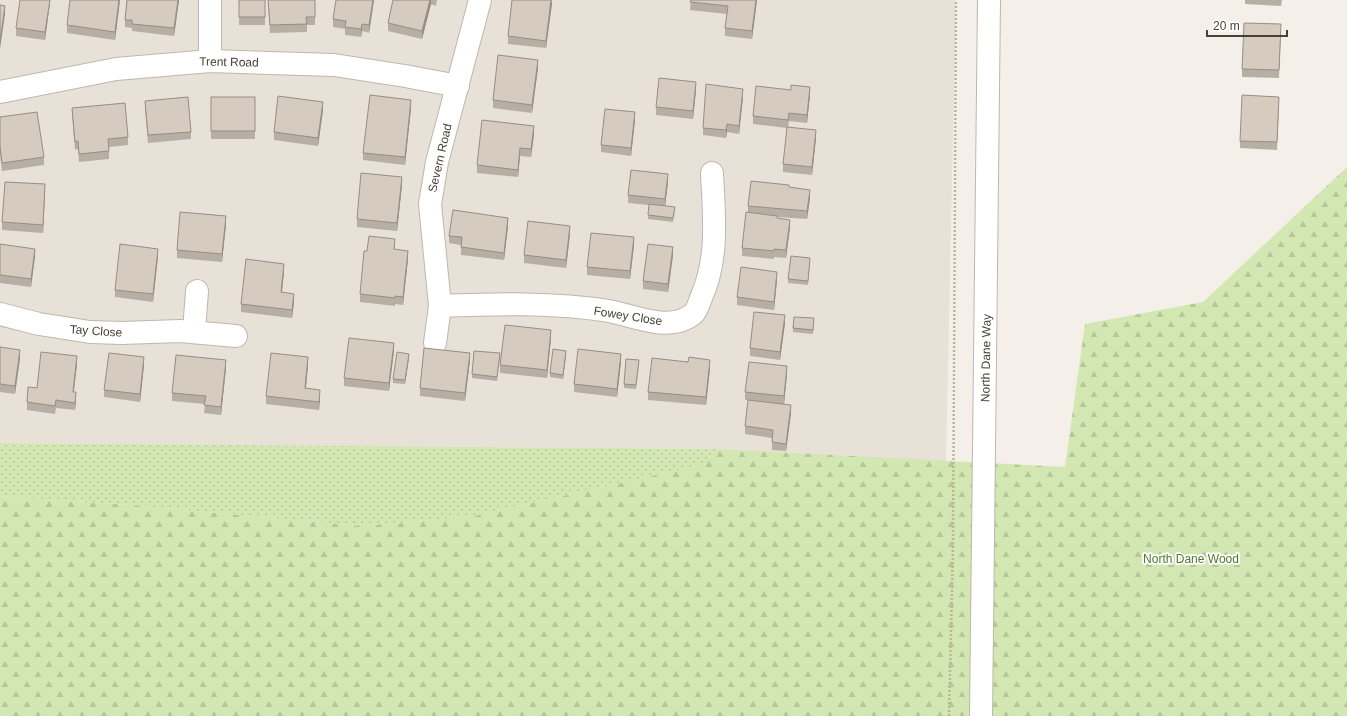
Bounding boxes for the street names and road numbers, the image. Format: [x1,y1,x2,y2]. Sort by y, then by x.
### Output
street label: Trent Road [199,54,259,70]
street label: Severn Road [425,122,455,194]
street label: Fowey Close [593,304,664,328]
street label: North Dane Way [978,314,994,402]
street label: Tay Close [69,322,123,340]

